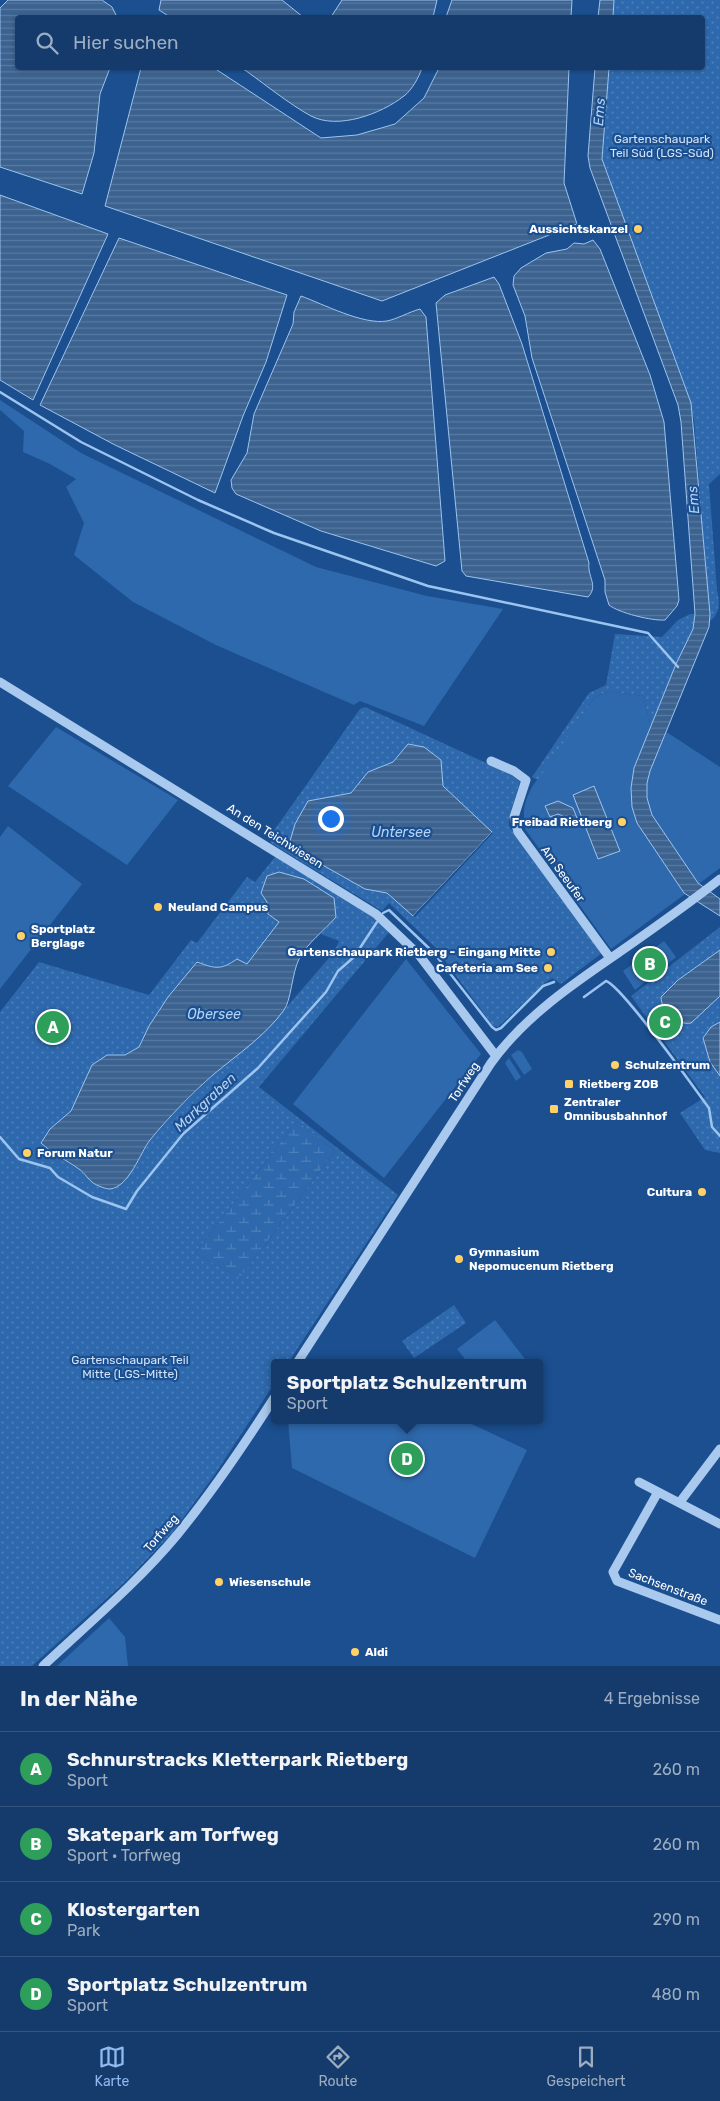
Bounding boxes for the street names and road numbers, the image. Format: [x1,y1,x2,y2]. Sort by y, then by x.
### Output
street label: An den Teichwiesen [224,801,326,871]
street label: Am Seeufer [538,843,588,905]
street label: Torfweg [446,1059,482,1105]
street label: Torfweg [141,1511,181,1555]
street label: Sachsenstraße [626,1565,710,1609]

